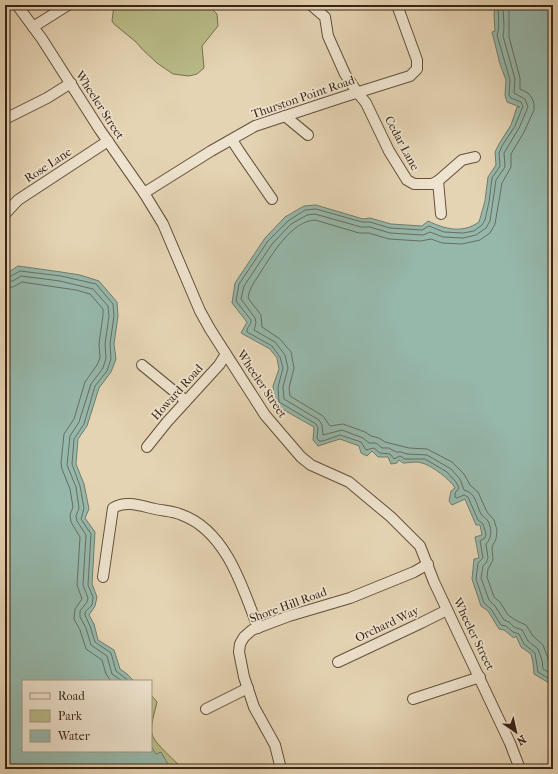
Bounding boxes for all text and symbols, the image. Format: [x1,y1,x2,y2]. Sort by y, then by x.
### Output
street label: Wheeler Street [72,67,128,142]
street label: Thurston Point Road [250,73,357,121]
street label: Cedar Lane [382,113,422,173]
street label: Rose Lane [22,145,74,185]
street label: Wheeler Street [234,347,290,421]
street label: Howard Road [148,361,206,423]
street label: Shore Hill Road [247,584,329,625]
street label: Wheeler Street [450,595,498,673]
street label: Orchard Way [353,603,422,645]
legend [22,680,152,752]
text: Road [58,689,85,703]
text: Park [58,709,83,723]
north arrow [496,712,536,752]
text: Water [57,729,91,743]
text: N [514,732,528,748]

